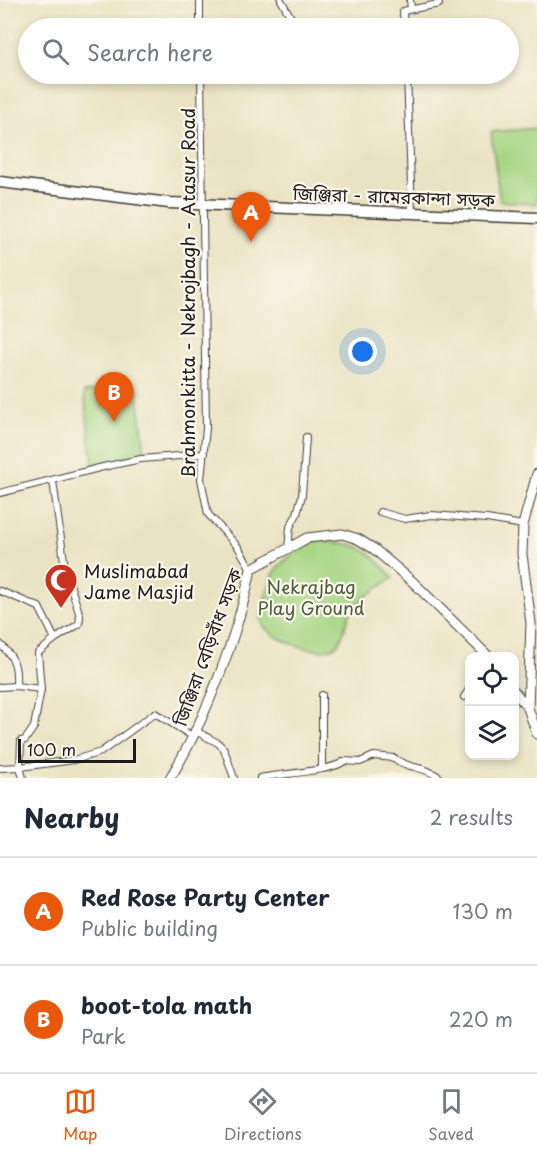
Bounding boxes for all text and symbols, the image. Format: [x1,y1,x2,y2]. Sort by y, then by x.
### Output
search box [18,18,519,84]
icon: search [39,35,72,68]
text: Search here [87,35,213,68]
street label: Brahmonkitta - Nekrojbagh - Atasur Road [174,108,201,478]
street label: জিঞ্জিরা - রামেরকান্দা সড়ক [291,179,496,213]
pin: A [232,192,270,242]
your location [348,337,377,366]
pin: B [94,372,134,422]
place label: Muslimabad Jame Masjid [84,557,194,605]
mosque icon: Muslimabad Jame Masjid [43,562,79,609]
street label: জিঞ্জিরা বেড়িবাঁধ সড়ক [166,564,248,730]
park label: Nekrajbag Play Ground [257,573,365,621]
map controls [465,652,519,760]
button: locate [465,652,519,706]
button: layers [465,706,519,760]
scale bar [18,736,136,764]
text: 100 m [27,737,76,761]
text: Nearby [24,798,119,837]
text: 2 results [430,802,513,832]
text: Red Rose Party Center [81,880,330,913]
text: A [36,896,51,926]
text: 130 m [453,896,513,926]
text: Public building [81,913,218,943]
text: boot-tola math [81,988,252,1021]
text: B [37,1004,50,1034]
text: 220 m [449,1004,513,1034]
text: Park [81,1021,126,1051]
tab: Map [63,1085,97,1145]
tab: Directions [224,1085,302,1145]
tab: Saved [428,1085,474,1145]

